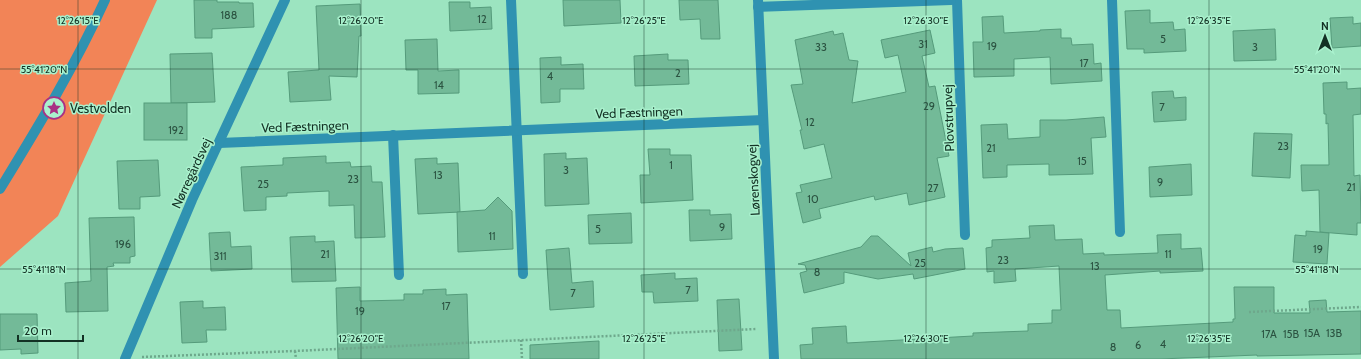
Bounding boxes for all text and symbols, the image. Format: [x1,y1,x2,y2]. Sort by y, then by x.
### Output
house number: 188 [221,8,237,22]
house number: 12 [477,12,487,26]
text: 12°26'15"E [57,14,99,27]
text: 12°26'20"E [338,14,384,27]
text: 12°26'25"E [622,14,666,27]
text: 12°26'30"E [903,14,949,27]
text: 12°26'35"E [1187,14,1231,27]
north arrow [1305,16,1345,56]
text: N [1321,19,1329,33]
house number: 5 [1160,32,1166,46]
house number: 31 [918,37,928,51]
house number: 19 [987,39,997,53]
house number: 33 [815,40,827,54]
house number: 3 [1252,40,1258,54]
house number: 17 [1079,56,1089,70]
text: 55°41'20"N [21,63,67,76]
text: 55°41'20"N [1294,63,1340,76]
house number: 2 [675,66,681,80]
house number: 4 [547,69,554,83]
house number: 14 [434,78,445,92]
street label: Plovstrupvej [939,84,958,152]
place icon: Vestvolden [41,95,67,121]
house number: 29 [923,99,935,113]
place label: Vestvolden [70,100,131,116]
house number: 7 [1159,100,1165,114]
street label: Ved Fæstningen [595,102,683,122]
house number: 12 [805,115,815,129]
street label: Ved Fæstningen [261,116,349,136]
house number: 192 [168,123,184,137]
street label: Nørregårdsvej [168,135,215,211]
house number: 23 [1277,139,1289,153]
house number: 21 [986,141,996,155]
street label: Lørenskogvej [743,144,764,216]
house number: 15 [1077,154,1087,168]
house number: 1 [669,158,673,172]
house number: 3 [563,163,569,177]
house number: 13 [433,168,443,182]
house number: 23 [347,172,359,186]
house number: 9 [1157,175,1163,189]
house number: 25 [257,177,269,191]
house number: 21 [1346,180,1356,194]
house number: 27 [927,181,939,195]
house number: 10 [807,192,819,206]
house number: 9 [719,220,725,234]
house number: 5 [595,222,601,236]
house number: 11 [488,229,496,243]
house number: 196 [115,237,131,251]
house number: 19 [1313,242,1323,256]
house number: 21 [320,247,330,261]
house number: 11 [1164,247,1172,261]
house number: 311 [213,249,227,263]
house number: 23 [997,253,1009,267]
house number: 25 [914,256,926,270]
house number: 13 [1090,259,1100,273]
text: 55°41'18"N [22,263,66,276]
text: 55°41'18"N [1295,263,1339,276]
house number: 8 [814,265,820,279]
house number: 7 [685,283,691,297]
house number: 7 [570,286,576,300]
house number: 17 [441,299,451,313]
house number: 19 [355,304,365,318]
scale bar [18,317,83,343]
text: 20 m [24,323,52,338]
house number: 15A [1304,326,1320,340]
house number: 13B [1326,326,1342,340]
house number: 17A [1261,327,1277,341]
house number: 15B [1283,327,1299,341]
text: 12°26'20"E [338,332,384,345]
text: 12°26'25"E [622,332,666,345]
text: 12°26'30"E [903,332,949,345]
text: 12°26'35"E [1187,332,1231,345]
house number: 4 [1160,337,1167,351]
house number: 6 [1135,338,1141,352]
house number: 8 [1110,340,1116,354]

